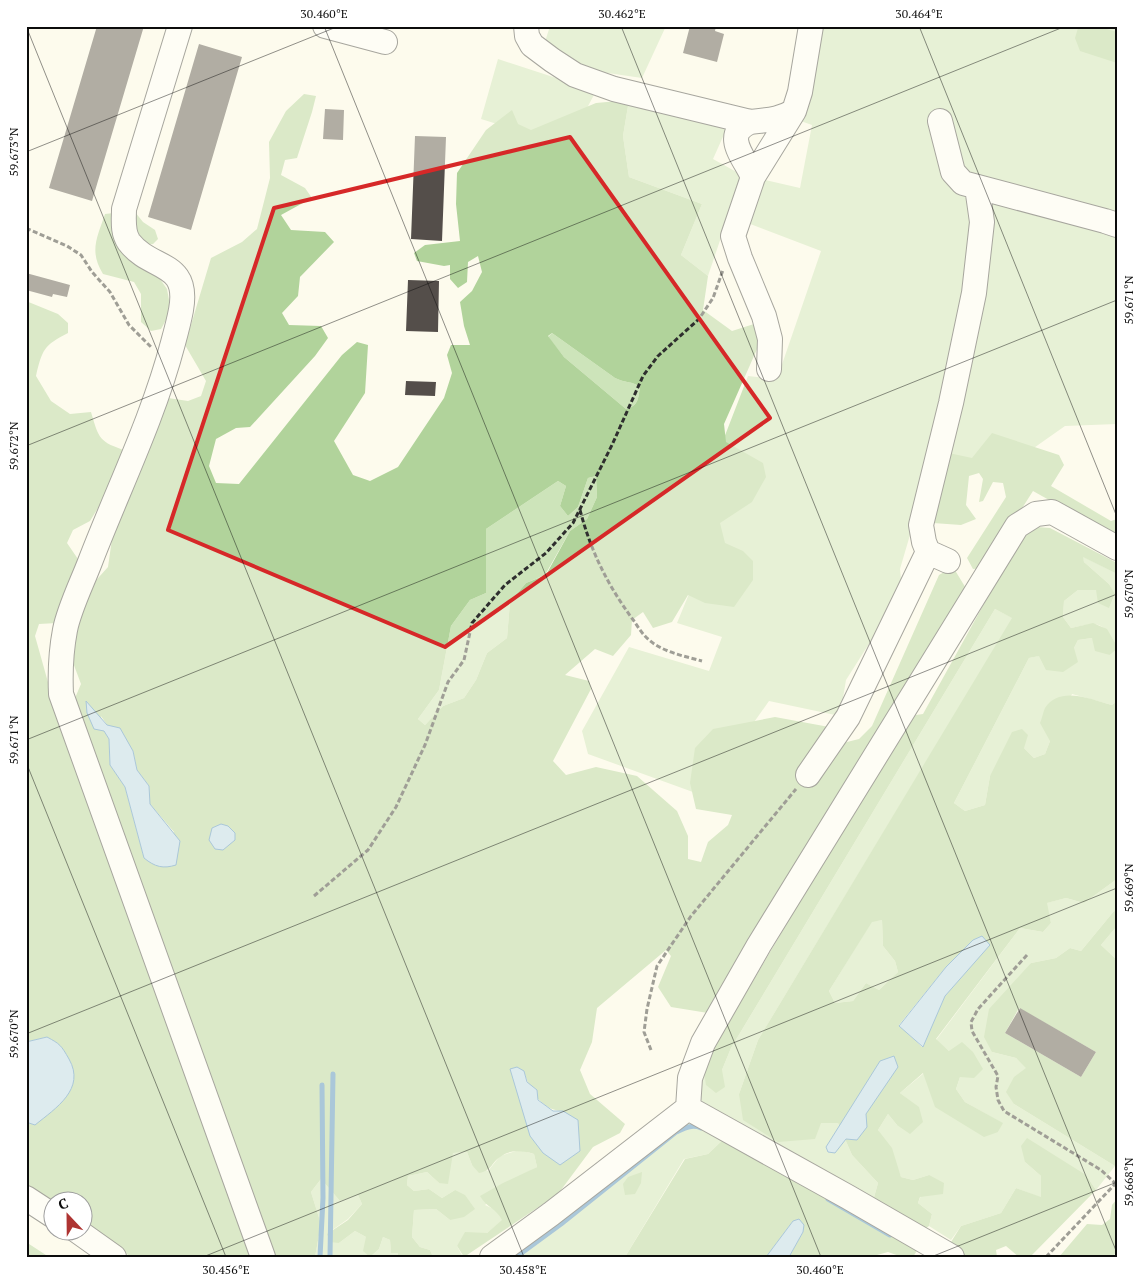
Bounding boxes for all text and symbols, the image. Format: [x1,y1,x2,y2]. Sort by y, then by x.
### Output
text: 30.460°E [300,6,348,21]
text: 30.462°E [598,6,646,21]
text: 30.464°E [895,6,943,21]
text: 59.673°N [6,127,21,177]
text: 59.671°N [1121,275,1136,325]
text: 59.672°N [6,421,21,471]
text: 59.670°N [1121,569,1136,619]
text: 59.671°N [6,715,21,765]
text: 59.669°N [1121,863,1136,913]
text: 59.670°N [6,1009,21,1059]
text: 59.668°N [1121,1157,1136,1207]
north arrow [42,1190,92,1240]
text: С [55,1193,71,1214]
text: 30.456°E [202,1262,250,1277]
text: 30.458°E [499,1262,547,1277]
text: 30.460°E [796,1262,844,1277]

